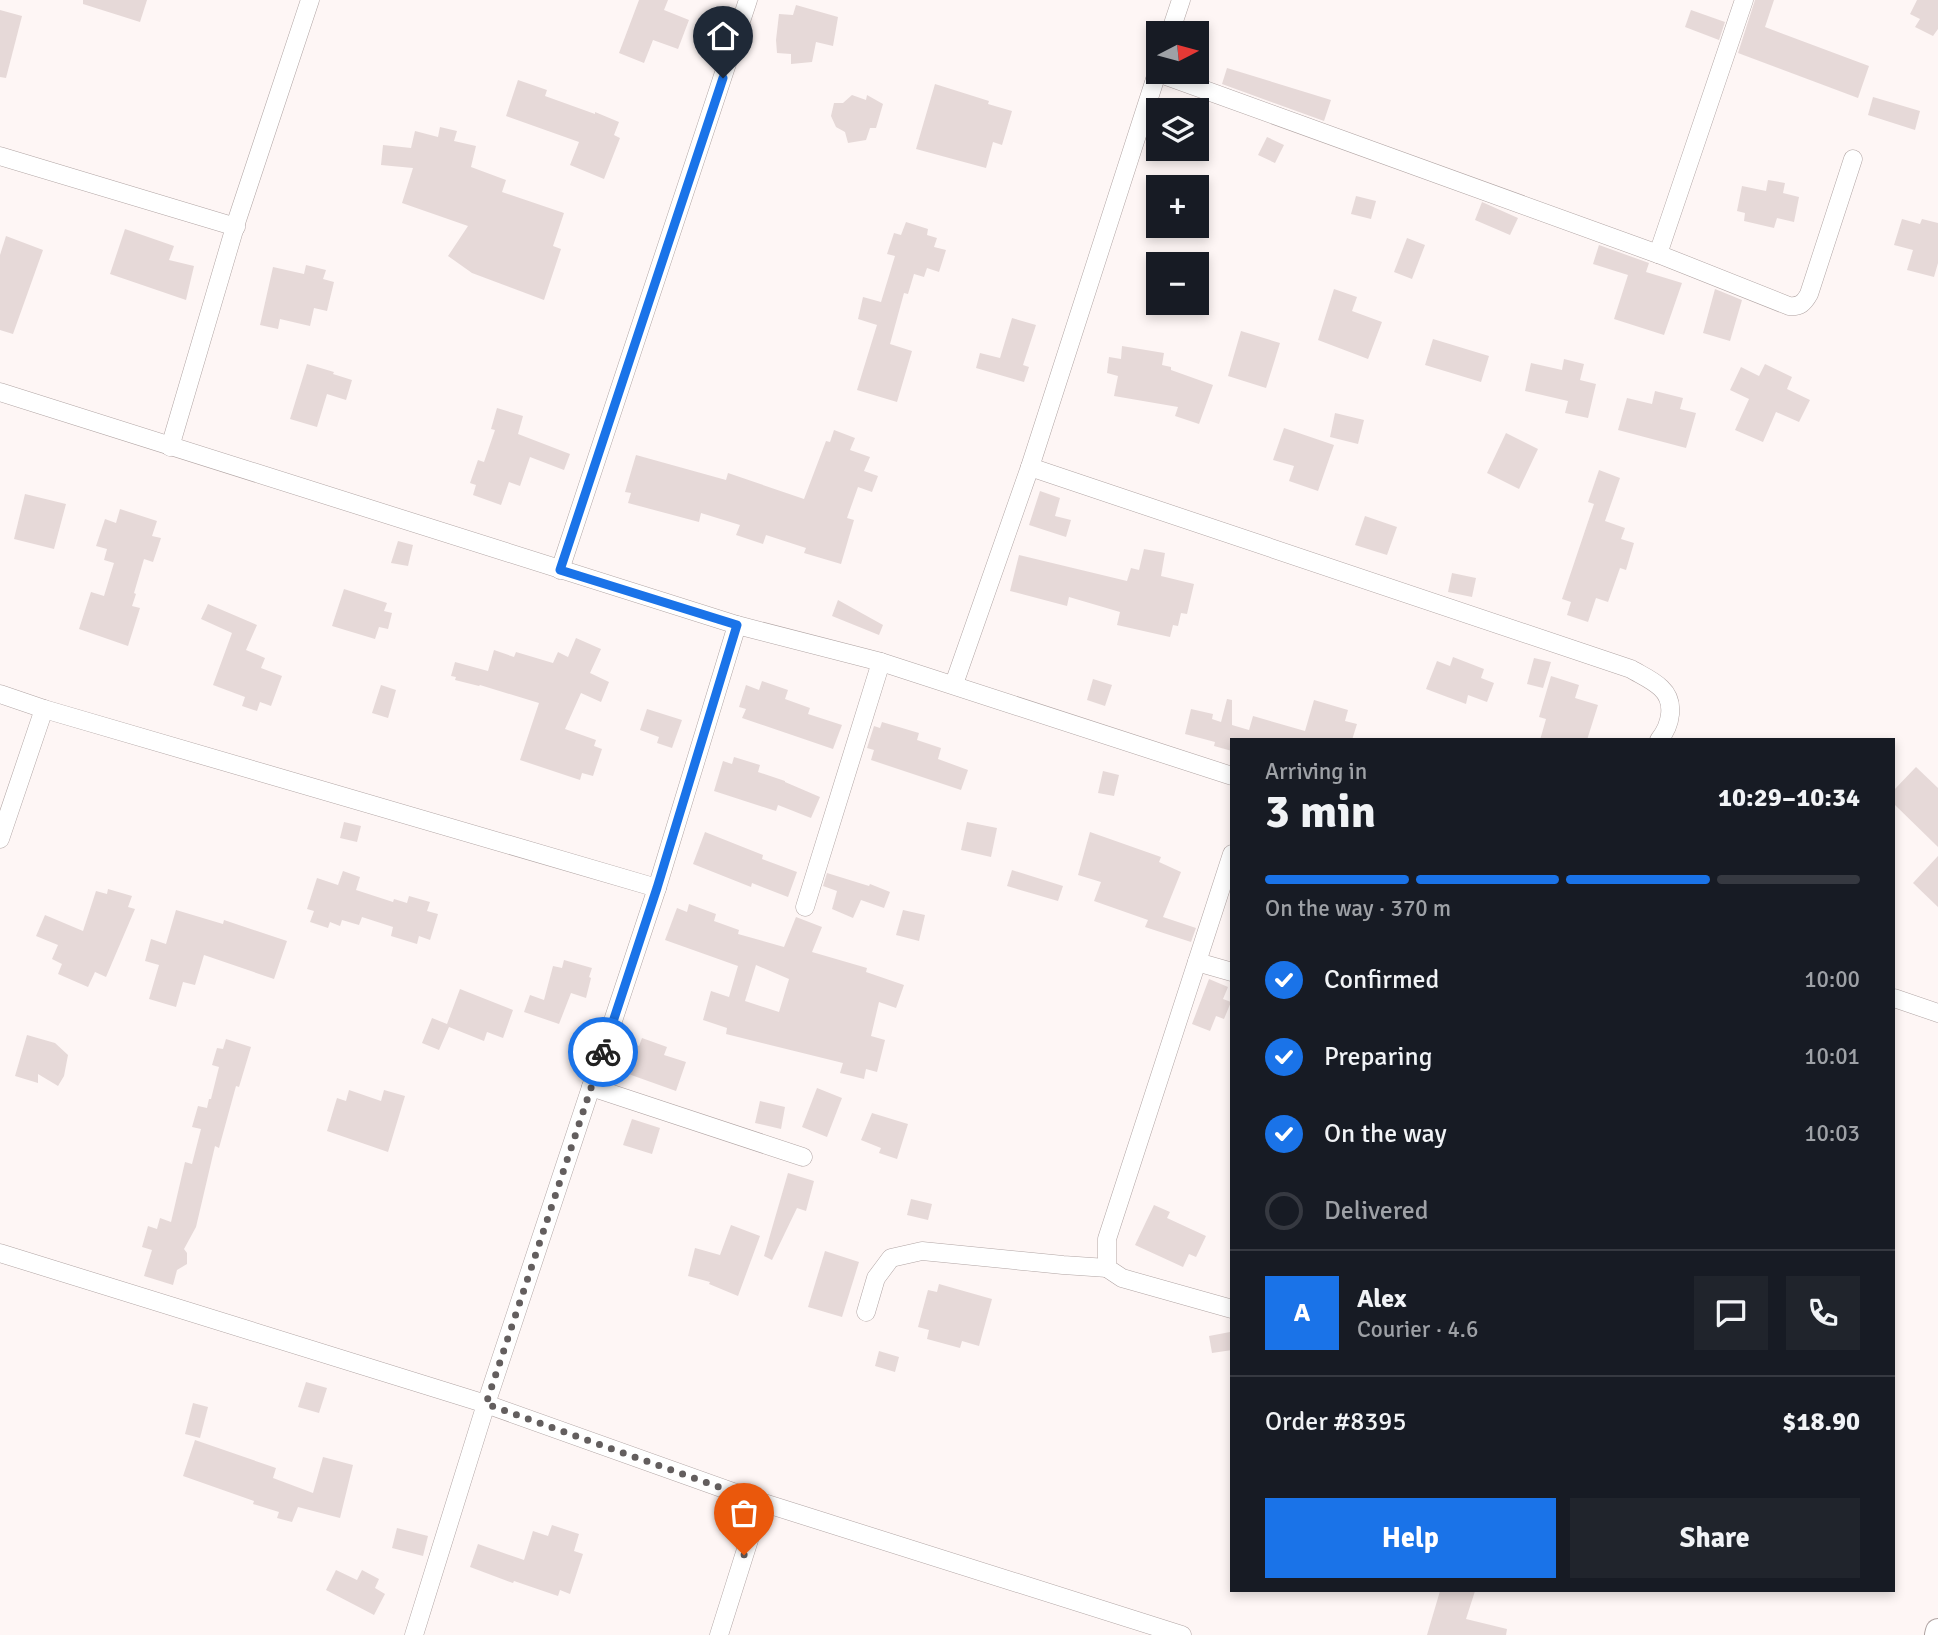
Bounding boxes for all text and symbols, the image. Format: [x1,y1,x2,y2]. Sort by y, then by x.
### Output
pin [693,6,753,78]
icon: home [704,17,742,55]
north arrow [1146,21,1209,84]
map controls [1146,21,1209,315]
button: layers [1146,98,1209,161]
button: + [1146,175,1209,238]
button: − [1146,252,1209,315]
text: Arriving in [1265,757,1367,786]
text: 10:29–10:34 [1718,782,1860,814]
text: 3 min [1265,784,1376,840]
text: On the way · 370 m [1265,894,1451,923]
icon: check [1265,961,1303,999]
text: Confirmed [1324,964,1439,996]
text: 10:00 [1804,965,1860,994]
courier [568,1017,638,1087]
icon: bike [584,1033,622,1071]
icon: check [1265,1038,1303,1076]
text: Preparing [1324,1041,1432,1073]
text: 10:01 [1804,1042,1860,1071]
icon: check [1265,1115,1303,1153]
text: On the way [1324,1118,1447,1150]
text: 10:03 [1804,1119,1860,1148]
text: Delivered [1324,1195,1429,1227]
button: chat [1694,1276,1768,1350]
button: phone [1786,1276,1860,1350]
text: Alex [1357,1283,1407,1315]
text: A [1294,1297,1310,1329]
text: Courier · 4.6 [1357,1315,1478,1344]
text: Order #8395 [1265,1406,1406,1438]
text: $18.90 [1782,1406,1860,1438]
pin [714,1483,774,1555]
icon: bag [725,1494,763,1532]
button: Help [1265,1498,1556,1578]
button: Share [1570,1498,1860,1578]

